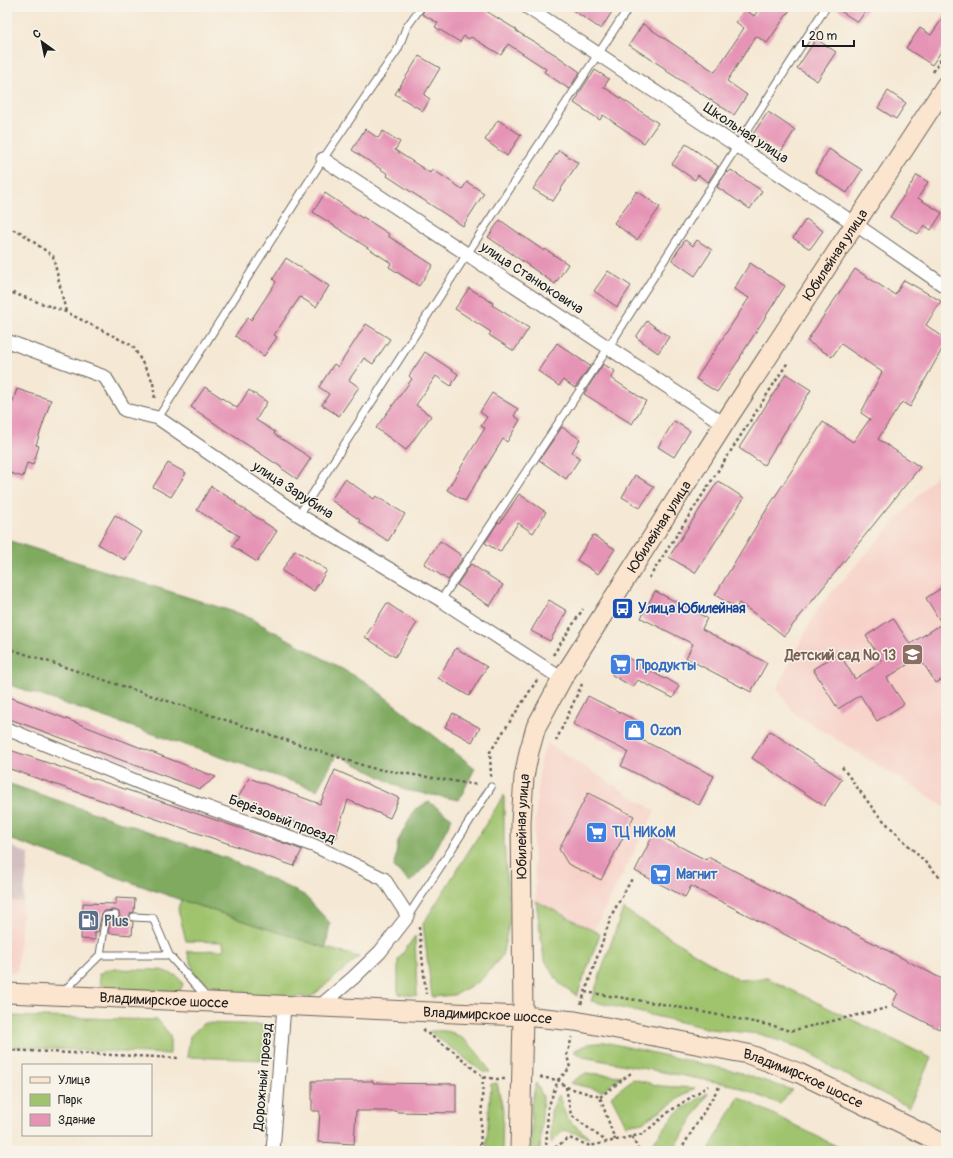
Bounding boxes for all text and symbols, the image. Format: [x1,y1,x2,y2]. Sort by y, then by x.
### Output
north arrow [22,22,62,62]
scale bar [803,22,854,48]
text: С [30,27,43,41]
text: 20 m [809,29,838,44]
street label: Школьная улица [700,99,792,167]
street label: Юбилейная улица [799,206,871,303]
street label: улица Станюковича [476,238,587,318]
street label: улица Зарубина [248,457,337,522]
street label: Юбилейная улица [624,477,694,575]
bus stop icon: Улица Юбилейная [610,595,636,621]
place label: Улица Юбилейная [638,600,746,617]
school or university icon: Детский сад № 13 [899,642,925,668]
place label: Детский сад № 13 [784,647,896,664]
supermarket icon: Продукты [608,652,634,678]
place label: Продукты [636,657,696,674]
shop icon: Ozon [622,717,648,743]
place label: Ozon [650,722,682,739]
street label: Юбилейная улица [512,772,533,879]
street label: Берёзовый проезд [226,791,338,847]
supermarket icon: ТЦ НИКоМ [584,819,610,845]
place label: ТЦ НИКоМ [611,824,676,841]
supermarket icon: Магнит [647,861,673,887]
place label: Магнит [676,866,719,883]
fuel station icon: Plus [76,908,102,934]
place label: Plus [104,913,129,930]
street label: Владимирское шоссе [99,989,229,1011]
street label: Владимирское шоссе [423,1003,553,1027]
street label: Дорожный проезд [250,1022,276,1133]
street label: Владимирское шоссе [742,1045,866,1112]
legend [22,1064,152,1136]
text: Улица [58,1073,90,1088]
text: Парк [58,1093,83,1108]
text: Здание [58,1113,95,1128]

